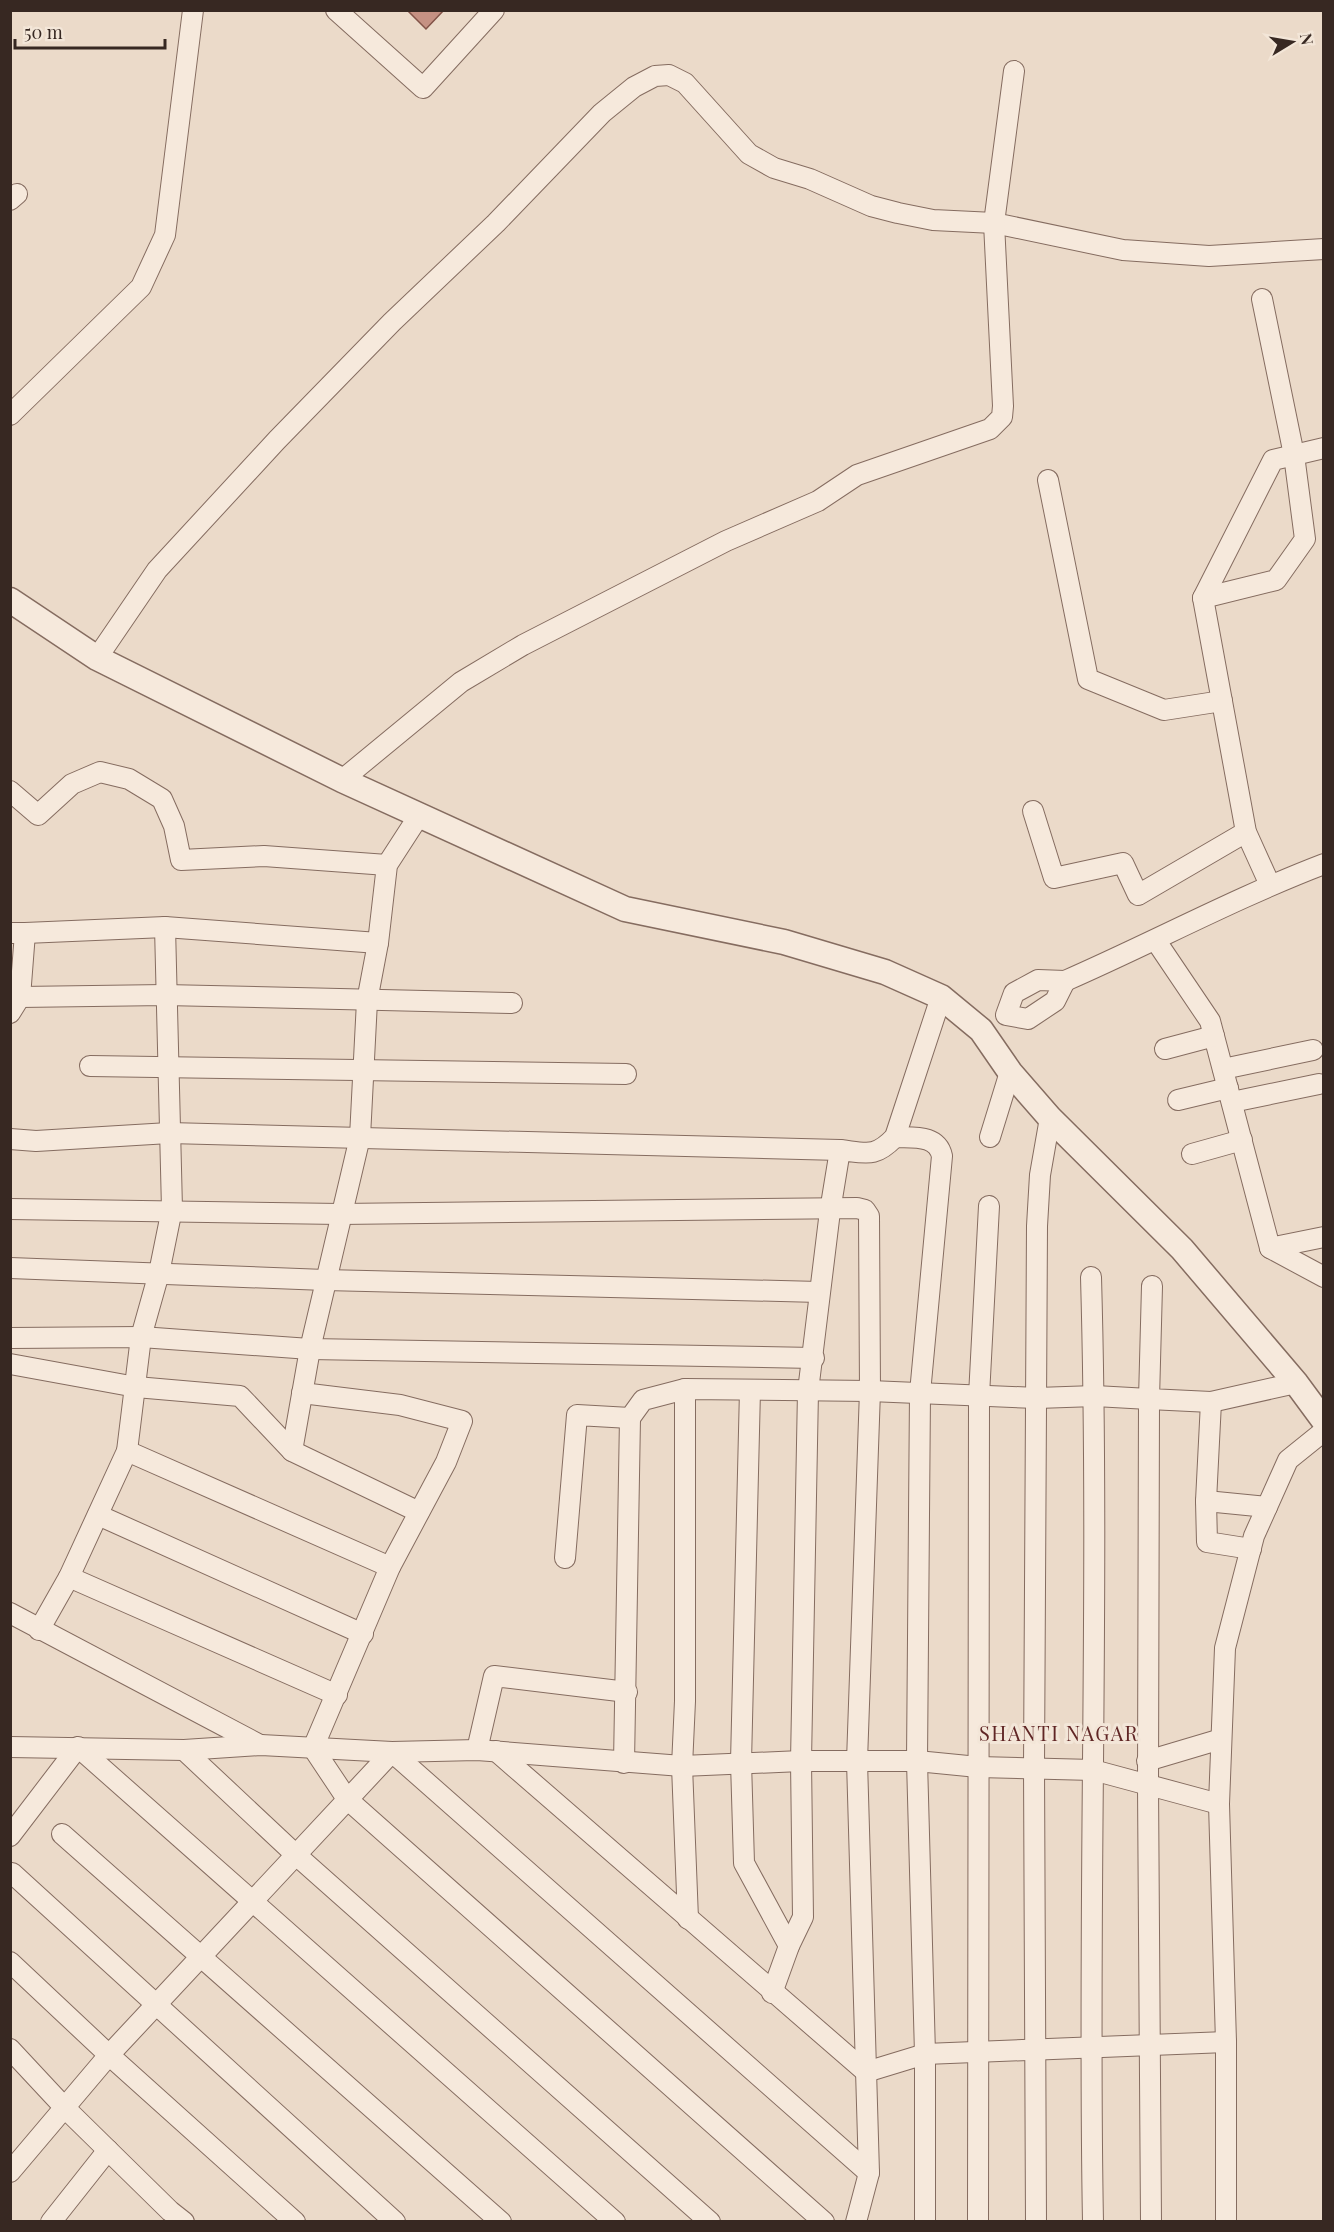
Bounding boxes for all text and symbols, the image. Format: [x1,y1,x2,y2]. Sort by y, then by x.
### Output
scale bar [15,12,165,50]
north arrow [1262,12,1322,72]
text: 50 m [24,20,63,44]
text: N [1296,31,1319,47]
district label: SHANTI NAGAR [979,1719,1139,1746]

